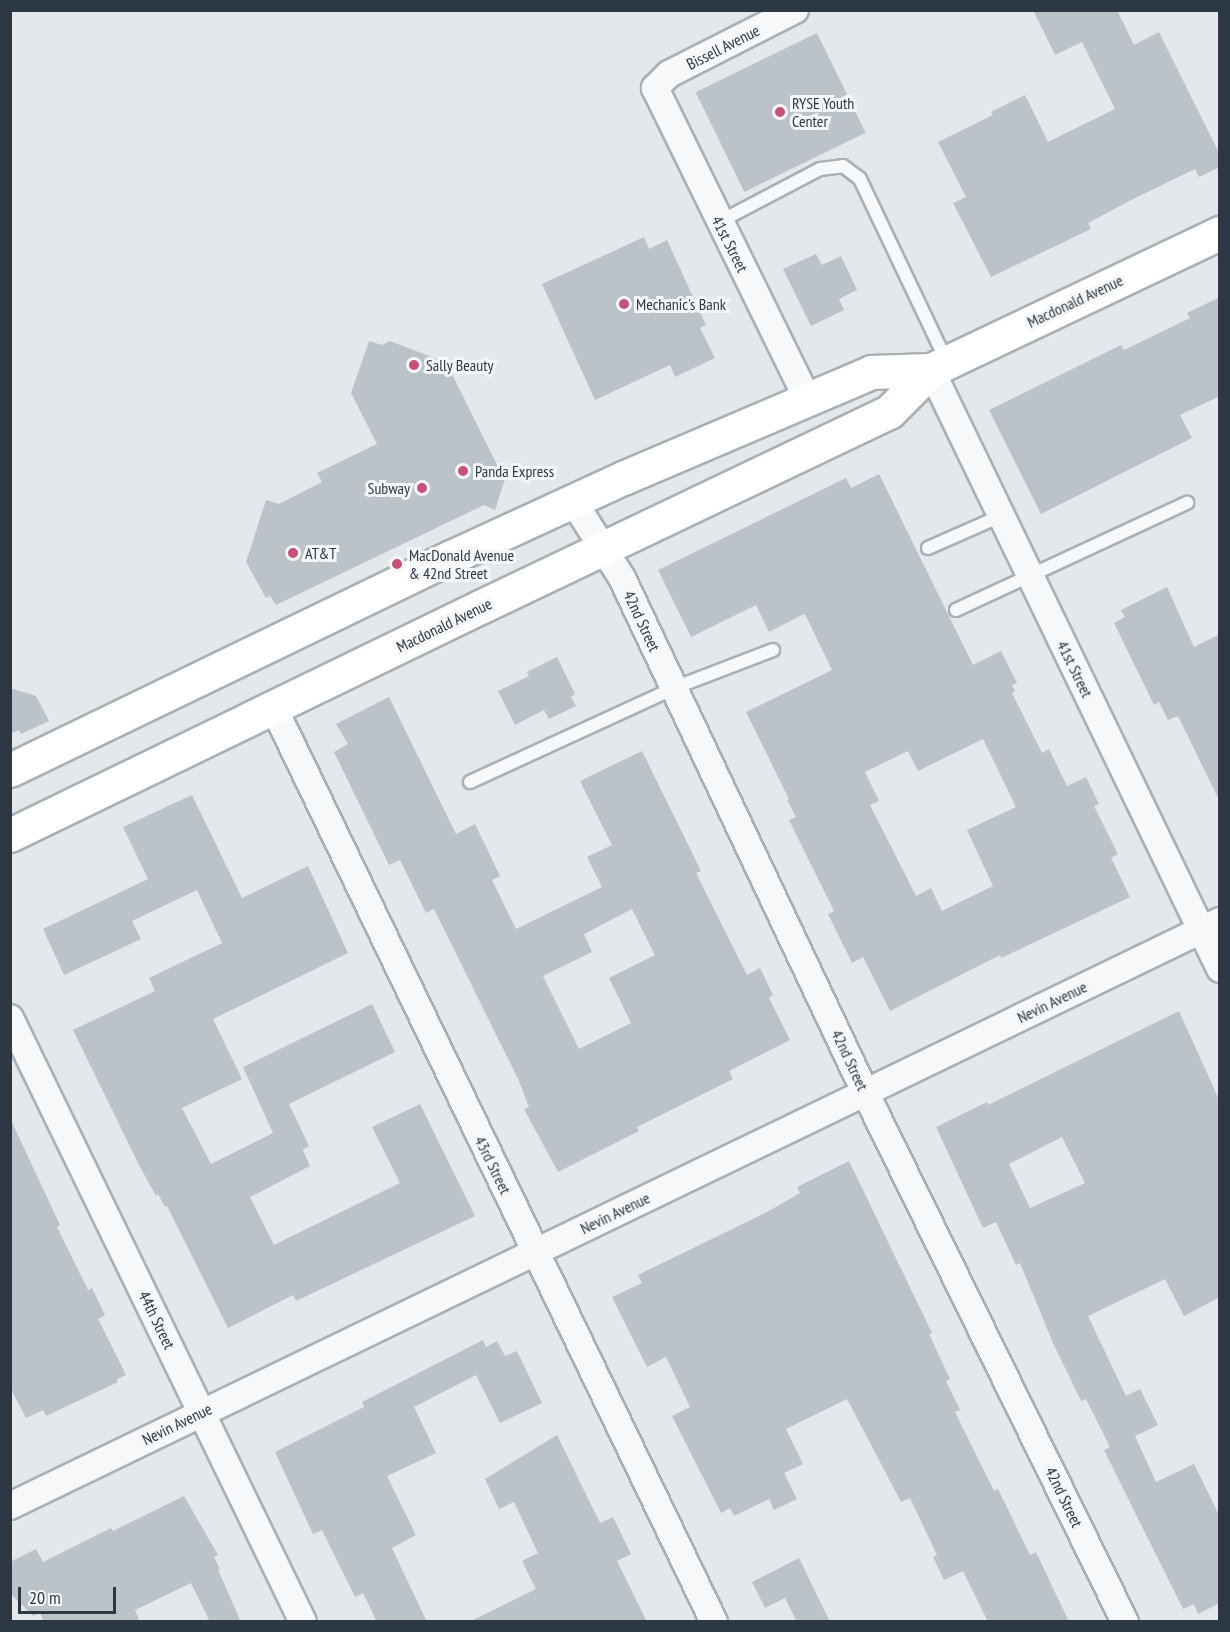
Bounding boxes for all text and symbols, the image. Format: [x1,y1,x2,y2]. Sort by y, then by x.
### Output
street label: Bissell Avenue [683,20,763,74]
place label: RYSE Youth Center [792,93,855,131]
marker: RYSE Youth Center [773,105,787,119]
street label: 41st Street [708,213,752,275]
street label: Macdonald Avenue [1024,270,1126,332]
place label: Mechanic's Bank [636,294,726,314]
marker: Mechanic's Bank [617,297,631,311]
place label: Sally Beauty [426,355,494,375]
marker: Sally Beauty [407,358,421,372]
place label: Panda Express [475,461,554,481]
marker: Panda Express [456,464,470,478]
place label: Subway [368,478,410,498]
marker: Subway [415,481,429,495]
place label: AT&T [305,543,336,563]
place label: MacDonald Avenue & 42nd Street [409,545,515,583]
marker: AT&T [286,546,300,560]
marker: MacDonald Avenue & 42nd Street [390,557,404,571]
street label: 42nd Street [620,588,664,654]
street label: Macdonald Avenue [393,594,495,656]
street label: 41st Street [1053,638,1097,700]
street label: Nevin Avenue [1014,977,1090,1027]
street label: 42nd Street [828,1027,872,1093]
street label: 43rd Street [471,1133,515,1197]
street label: Nevin Avenue [577,1188,653,1238]
street label: 44th Street [135,1288,179,1352]
street label: Nevin Avenue [139,1399,215,1449]
street label: 42nd Street [1041,1464,1087,1530]
scale bar [21,1575,118,1613]
text: 20 m [29,1586,61,1609]

